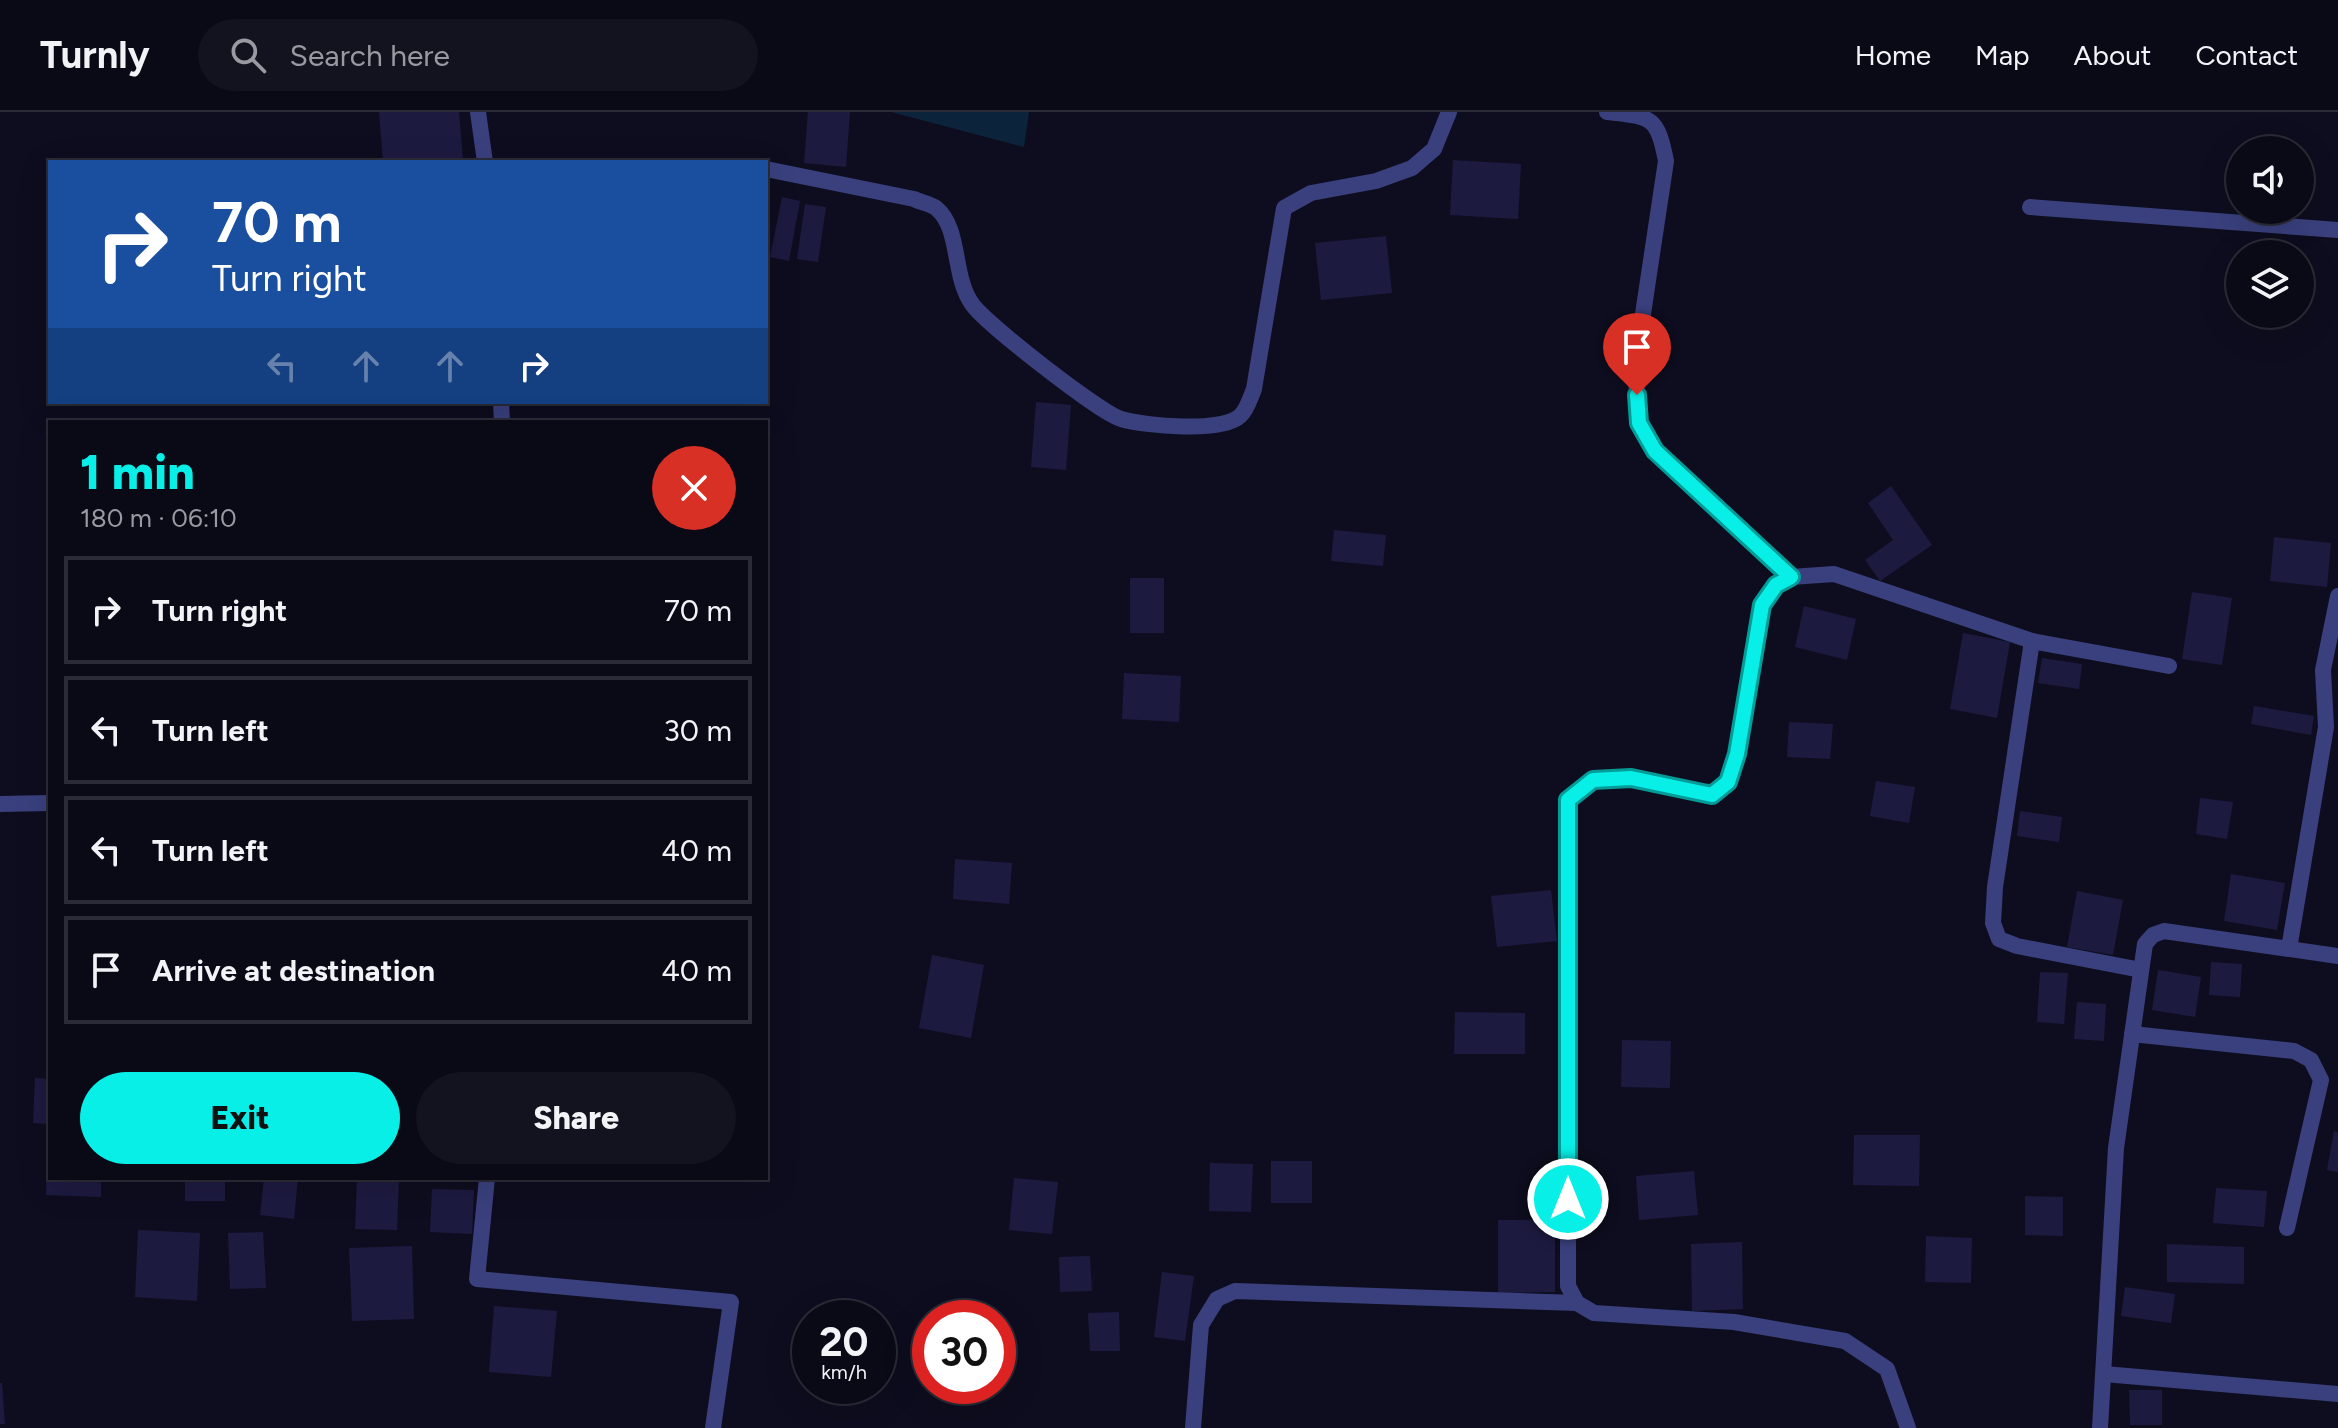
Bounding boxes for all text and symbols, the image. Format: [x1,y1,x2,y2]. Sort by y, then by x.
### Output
search box [198,19,758,91]
text: Turnly [40,32,150,78]
icon: search [226,33,270,77]
text: Search here [290,37,450,74]
text: Home [1855,38,1931,72]
text: Map [1975,38,2030,72]
text: About [2074,38,2151,72]
text: Contact [2195,38,2298,72]
map controls [2226,136,2314,328]
button: sound [2226,136,2314,224]
text: 70 m [212,189,342,256]
icon: right [80,192,184,296]
button: layers [2226,240,2314,328]
text: Turn right [212,257,367,300]
pin [1603,313,1671,395]
icon: arrive [1615,325,1659,369]
icon: left [260,344,304,388]
icon: ahead [344,344,388,388]
icon: ahead [428,344,472,388]
icon: right [512,344,556,388]
text: 1 min [80,443,195,501]
button: close [652,446,736,530]
text: 180 m · 06:10 [80,502,237,534]
icon: right [84,588,128,632]
text: Turn right [152,592,287,629]
text: 70 m [664,592,732,629]
icon: left [84,708,128,752]
text: Turn left [152,712,269,749]
text: 30 m [664,712,732,749]
icon: left [84,828,128,872]
text: Turn left [152,832,269,869]
text: 40 m [661,832,732,869]
icon: arrive [84,948,128,992]
text: Arrive at destination [152,952,435,989]
text: 40 m [661,952,732,989]
button: Exit [80,1072,400,1164]
button: Share [416,1072,736,1164]
position arrow [1526,1157,1610,1241]
speed limit sign: 30 [912,1300,1016,1404]
text: 20 [819,1318,869,1366]
text: km/h [821,1360,867,1384]

